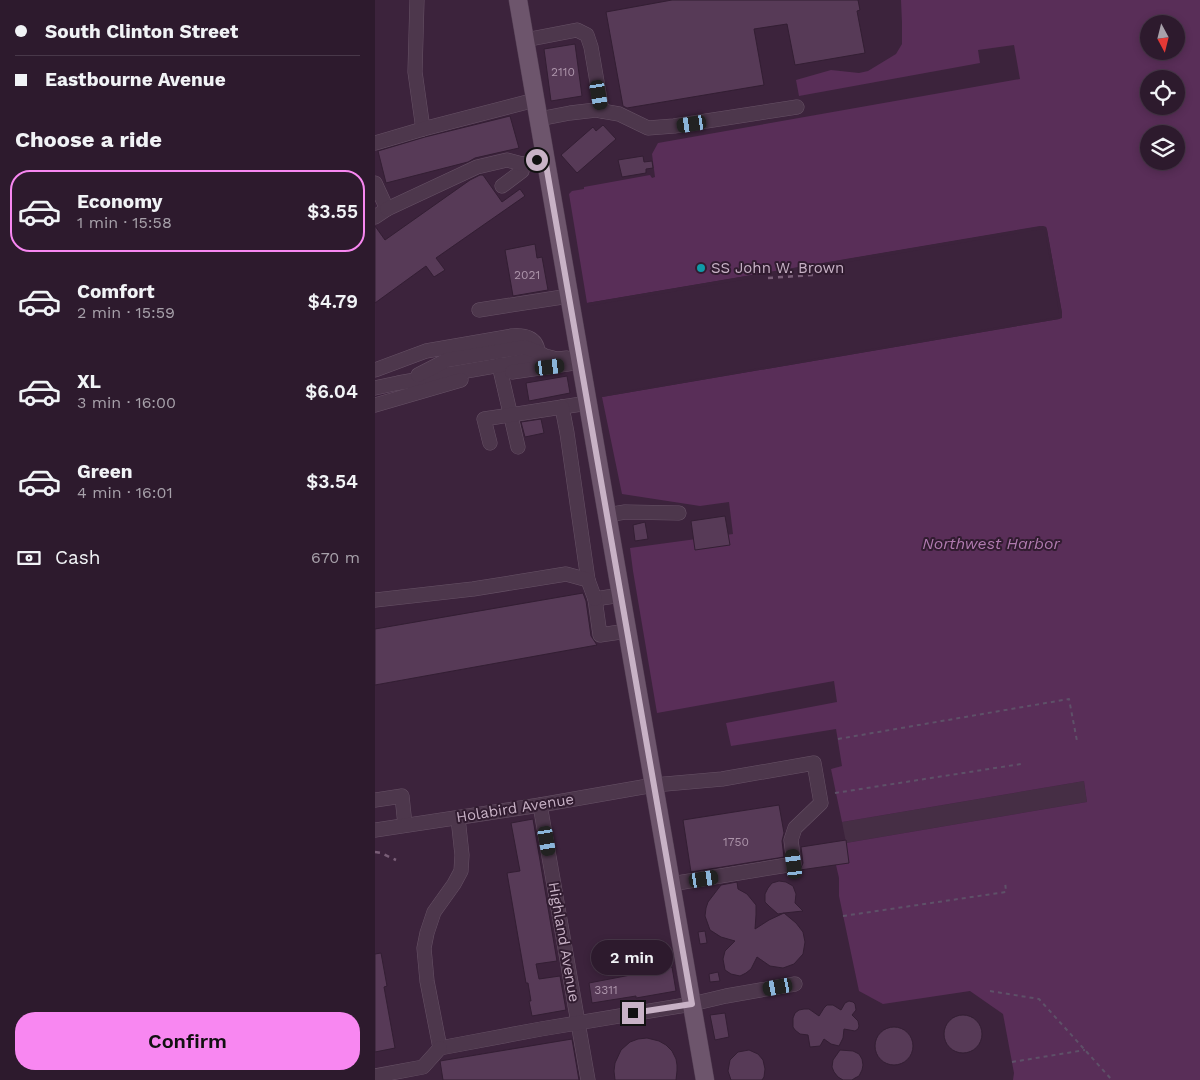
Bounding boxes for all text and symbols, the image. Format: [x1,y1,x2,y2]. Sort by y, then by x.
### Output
north arrow [1140,15,1185,60]
map controls [1140,15,1185,170]
text: South Clinton Street [45,20,238,43]
house number: 2110 [551,65,575,79]
text: Eastbourne Avenue [45,68,226,91]
button: locate [1140,70,1185,115]
car [589,79,608,111]
car [676,114,707,134]
button: layers [1140,125,1185,170]
text: Choose a ride [15,127,162,152]
route start [526,149,548,171]
icon: car [17,189,62,234]
text: Economy [77,190,162,213]
text: $3.55 [307,200,358,223]
text: 1 min · 15:58 [77,213,172,232]
place label: SS John W. Brown [711,259,844,277]
marker: SS John W. Brown [695,262,707,274]
house number: 2021 [514,268,540,282]
icon: car [17,279,62,324]
text: Comfort [77,280,155,303]
text: $4.79 [308,290,358,313]
text: 2 min · 15:59 [77,303,175,322]
car [534,358,565,376]
icon: car [17,369,62,414]
text: XL [77,370,101,393]
text: $6.04 [305,380,358,403]
text: 3 min · 16:00 [77,393,176,412]
icon: car [17,459,62,504]
text: Green [77,460,133,483]
text: $3.54 [306,470,358,493]
text: 4 min · 16:01 [77,483,173,502]
water label: Northwest Harbor [922,534,1060,553]
icon: cash [15,544,43,572]
text: Cash [55,546,101,569]
text: 670 m [311,548,360,567]
street label: Holabird Avenue [455,790,575,826]
car [537,825,556,857]
house number: 1750 [723,835,749,849]
car [784,848,803,880]
car [688,869,719,889]
street label: Highland Avenue [545,881,583,1003]
callout: 2 min [592,940,674,976]
text: 2 min [610,948,654,967]
car [761,977,794,997]
house number: 3311 [594,983,618,997]
route end [622,1002,644,1024]
button: Confirm [15,1012,360,1070]

